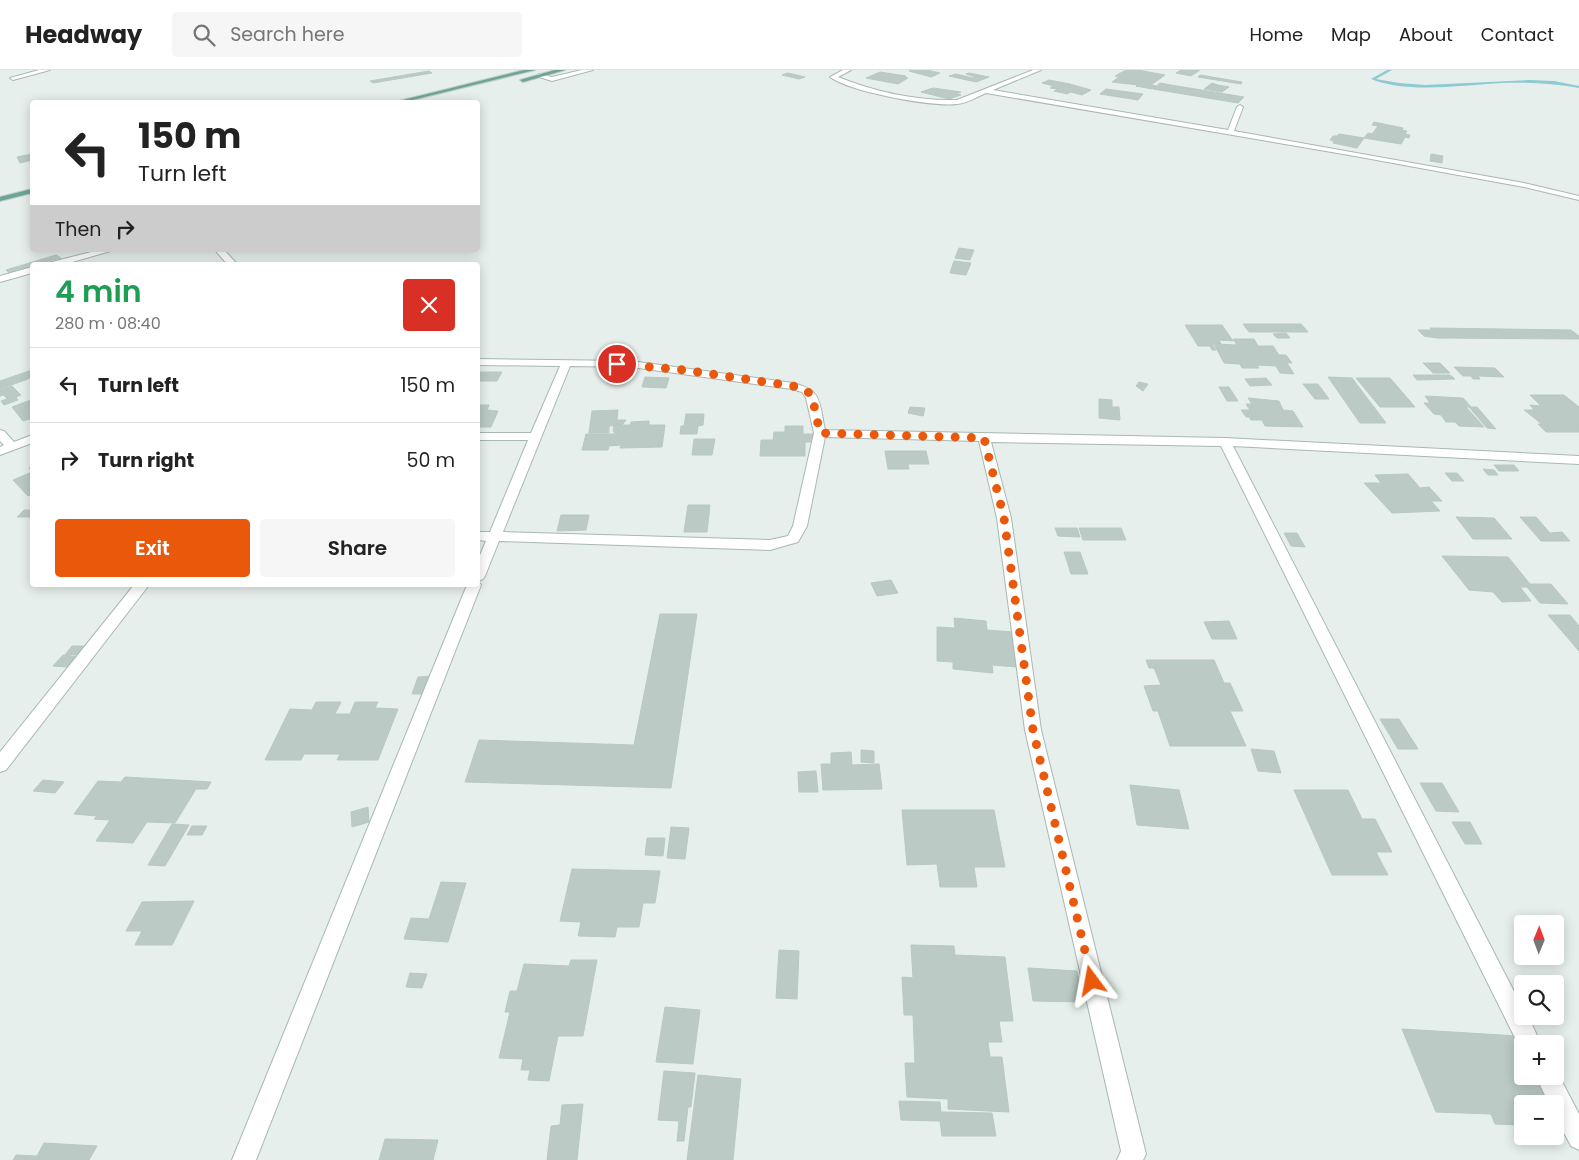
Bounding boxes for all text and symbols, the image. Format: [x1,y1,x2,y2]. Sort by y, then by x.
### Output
search box [172,12,522,57]
text: Headway [25,18,142,51]
icon: search [190,21,218,49]
text: Search here [230,21,345,48]
text: Home [1249,22,1303,47]
text: Map [1331,22,1371,47]
text: About [1399,22,1453,47]
text: Contact [1481,22,1554,47]
text: 150 m [138,111,241,160]
icon: left [55,120,120,185]
text: Turn left [138,158,226,189]
icon: right [111,215,139,243]
text: Then [55,216,101,243]
text: 4 min [55,270,142,313]
button: close [403,279,455,331]
text: 280 m · 08:40 [55,312,161,335]
pin [596,343,638,385]
icon: arrive [603,350,631,378]
icon: left [55,371,83,399]
text: Turn left [98,372,179,399]
text: 150 m [400,372,455,399]
icon: right [55,446,83,474]
text: Turn right [98,447,194,474]
text: 50 m [406,447,455,474]
button: Exit [55,519,250,577]
button: Share [260,519,455,577]
north arrow [1514,915,1564,965]
map controls [1514,915,1564,1145]
position arrow [1065,954,1117,1006]
button: search [1514,975,1564,1025]
button: + [1514,1035,1564,1085]
button: − [1514,1095,1564,1145]

